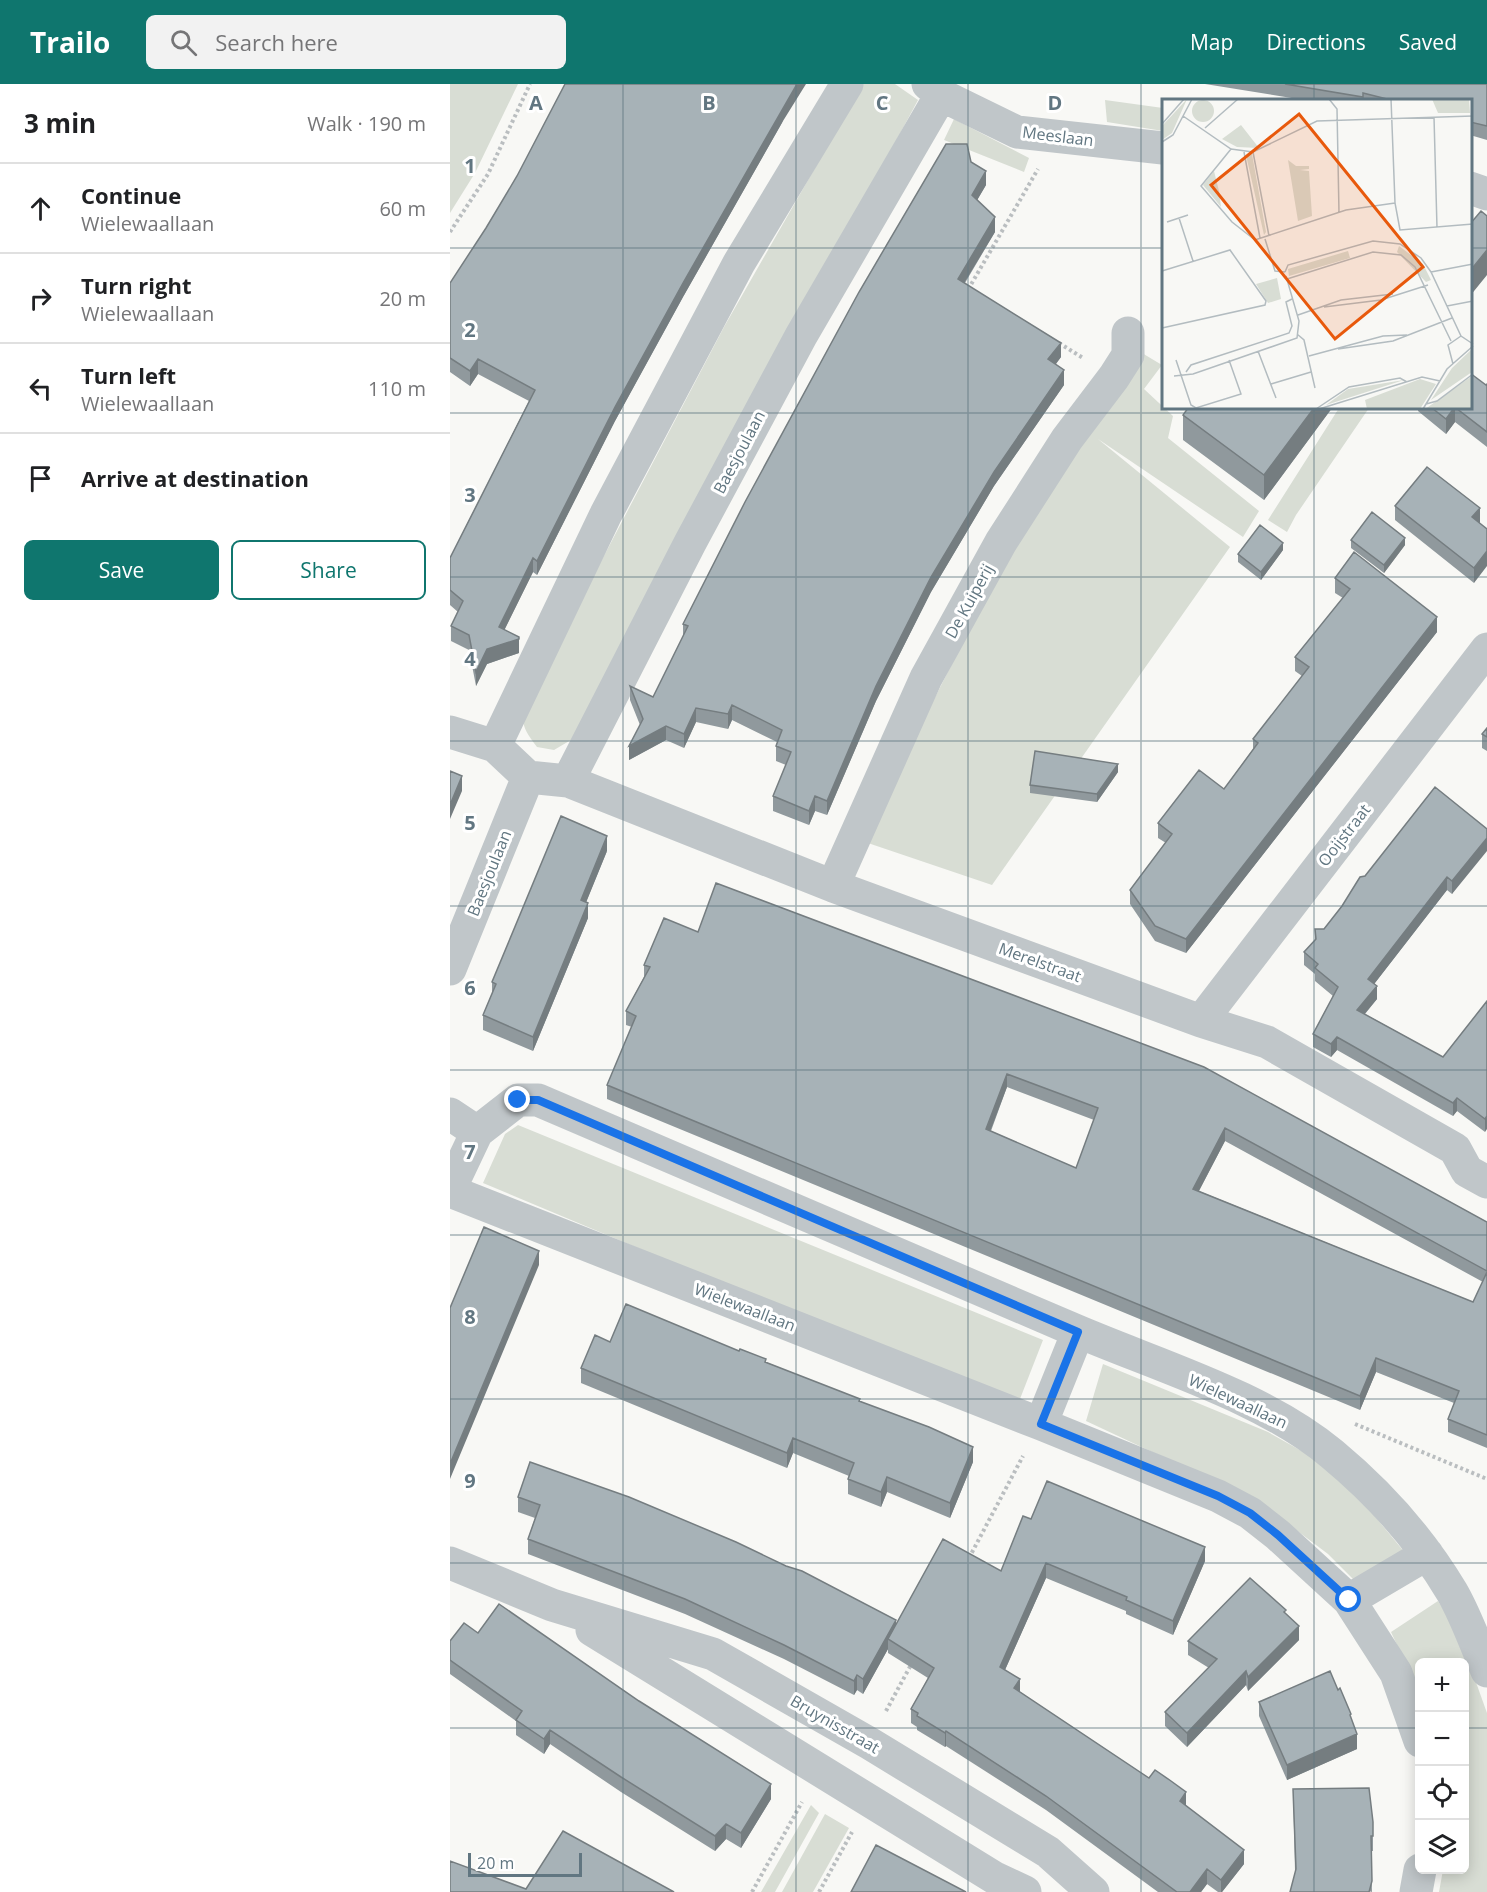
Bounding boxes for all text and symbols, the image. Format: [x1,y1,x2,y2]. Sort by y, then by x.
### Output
search box [146,15,566,69]
text: Trailo [30,23,110,61]
icon: search [167,26,200,59]
text: Search here [215,27,338,57]
text: Map [1190,28,1233,56]
text: Directions [1266,28,1366,56]
text: Saved [1399,28,1457,56]
text: A [529,89,543,116]
text: B [702,89,716,116]
text: C [876,89,889,116]
text: D [1048,89,1062,116]
inset map [1162,99,1472,410]
text: 3 min [24,105,96,141]
text: Walk · 190 m [307,110,426,137]
street label: Meeslaan [1021,121,1095,151]
text: 1 [464,152,476,179]
text: Continue [81,180,181,210]
icon: ahead [24,192,57,225]
text: 60 m [379,195,426,222]
text: Wielewaallaan [81,210,214,237]
text: Turn right [81,270,192,300]
icon: right [24,282,57,315]
text: 20 m [379,285,426,312]
text: Wielewaallaan [81,300,214,327]
text: 2 [464,316,476,343]
text: Turn left [81,360,176,390]
icon: left [24,372,57,405]
text: 110 m [368,375,426,402]
text: Wielewaallaan [81,390,214,417]
street label: Baesjoulaan [708,407,770,497]
icon: arrive [24,462,57,495]
text: Arrive at destination [81,463,309,493]
text: 3 [464,481,476,508]
button: Save [24,540,219,600]
button: Share [231,540,426,600]
street label: De Kuiperij [940,560,998,642]
text: 4 [464,645,476,672]
street label: Ooijstraat [1313,799,1375,871]
text: 5 [464,809,476,836]
street label: Baesjoulaan [462,827,516,919]
street label: Merelstraat [996,937,1085,987]
text: 6 [464,974,476,1001]
route end [504,1086,530,1112]
text: 7 [464,1138,476,1165]
street label: Wielewaallaan [691,1278,799,1336]
text: 8 [464,1303,476,1330]
street label: Wielewaallaan [1185,1368,1291,1434]
text: 9 [464,1467,476,1494]
route start [1335,1586,1361,1612]
map controls [1415,1658,1469,1874]
button: + [1415,1658,1469,1712]
street label: Bruynisstraat [786,1690,884,1759]
button: − [1415,1712,1469,1766]
button: locate [1415,1766,1469,1820]
button: layers [1415,1820,1469,1874]
scale bar [468,1850,582,1878]
text: 20 m [477,1852,514,1874]

